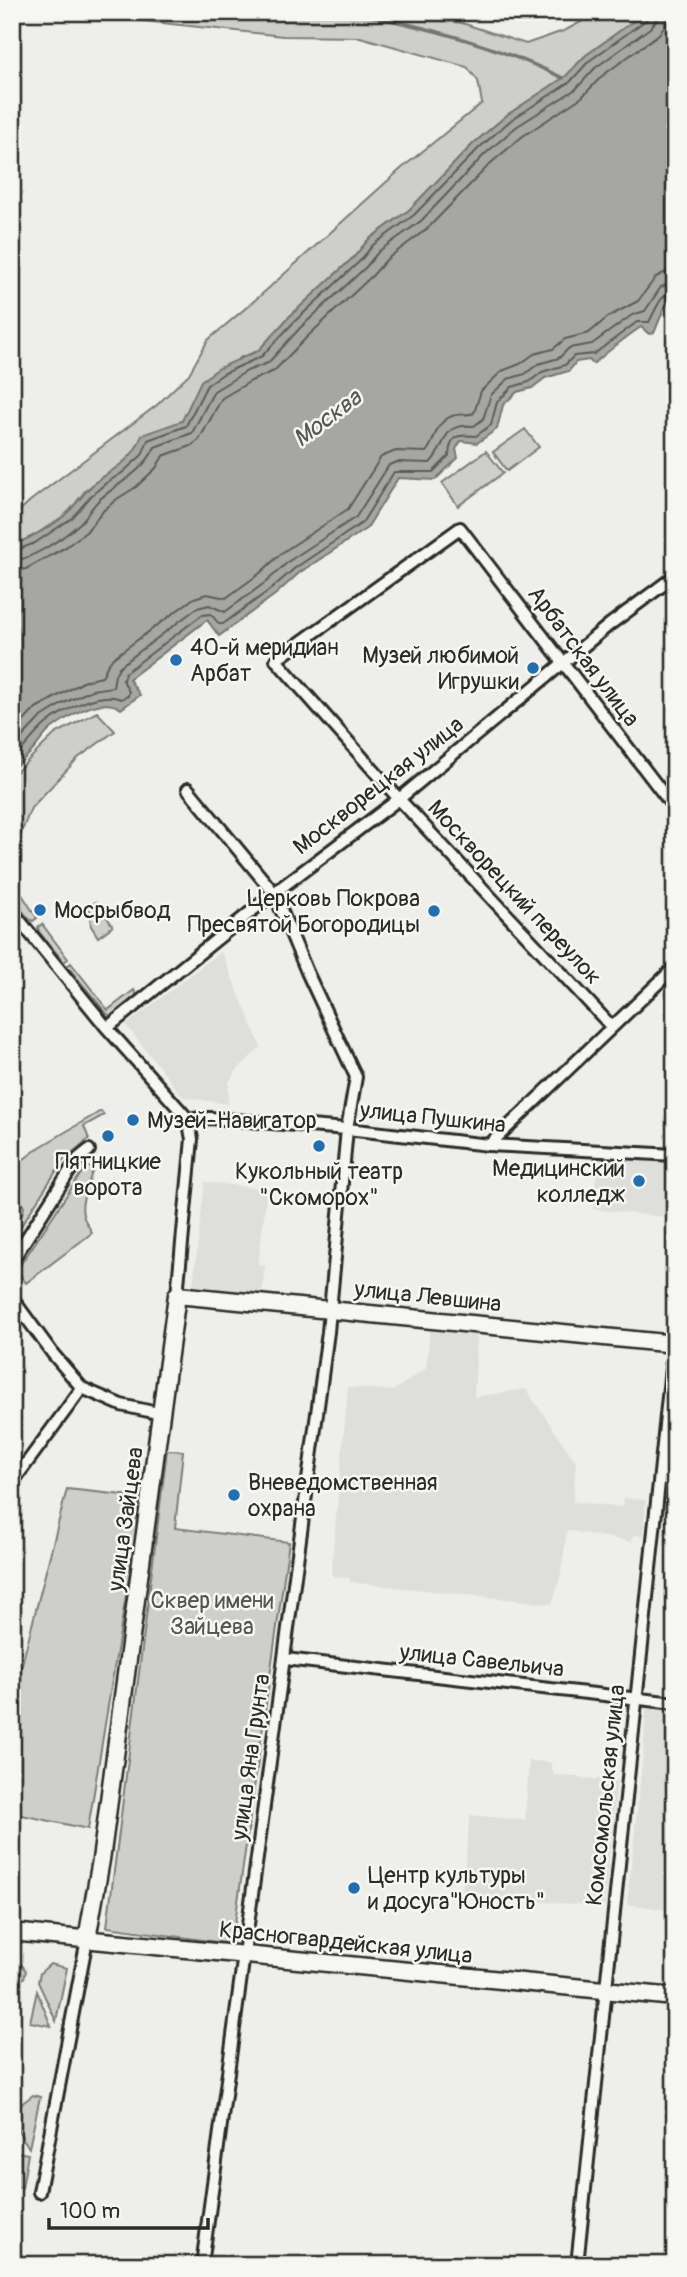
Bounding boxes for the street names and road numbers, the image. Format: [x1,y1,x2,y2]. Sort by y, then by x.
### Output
street label: Арбатская улица [521,580,646,732]
street label: Москворецкая улица [287,710,469,861]
street label: Москворецкий переулок [421,794,608,991]
street label: улица Пушкина [358,1095,507,1140]
street label: улица Левшина [352,1274,503,1319]
street label: улица Зайцева [101,1445,150,1594]
street label: улица Савельича [397,1637,566,1684]
street label: улица Яна Грунта [224,1672,277,1843]
street label: Комсомольская улица [579,1683,632,1907]
street label: Красногвардейская улица [218,1915,474,1970]

